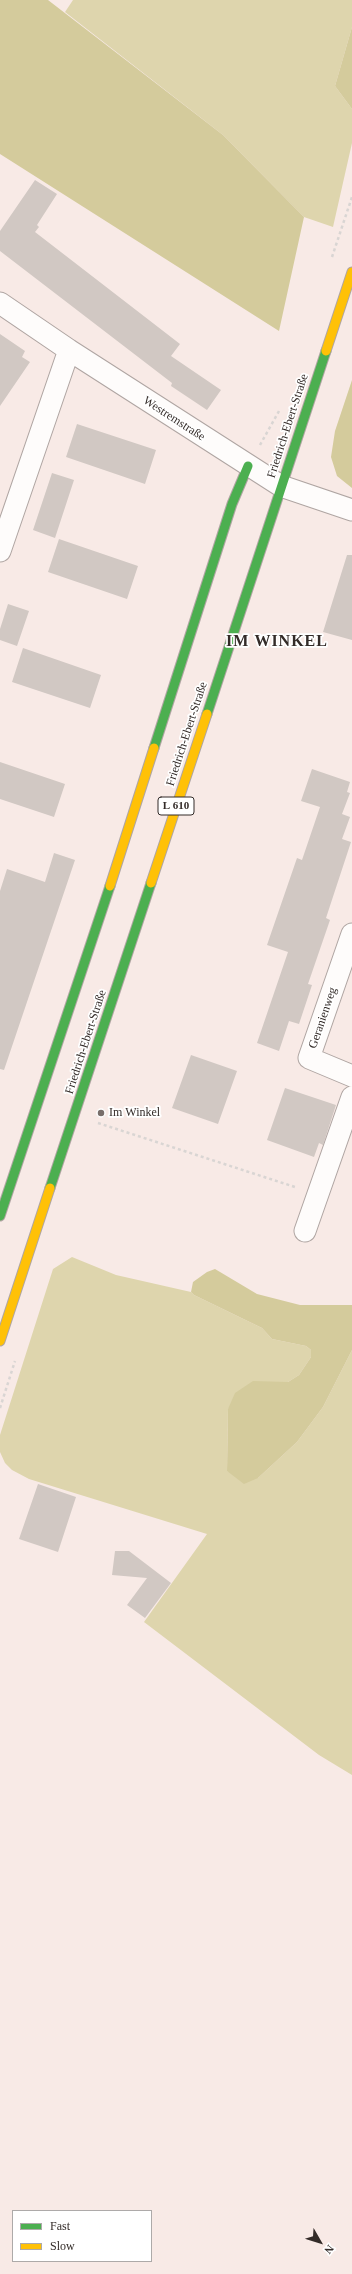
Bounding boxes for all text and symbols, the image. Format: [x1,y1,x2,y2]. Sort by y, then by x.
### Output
street label: Friedrich-Ebert-Straße [264,372,312,480]
street label: Westremstraße [140,394,208,444]
district label: IM WINKEL [226,632,328,652]
street label: Friedrich-Ebert-Straße [163,680,211,788]
road number: L 610 [158,797,194,815]
street label: Geranienweg [306,985,340,1051]
street label: Friedrich-Ebert-Straße [62,988,110,1096]
place label: Im Winkel [109,1106,160,1120]
marker: Im Winkel [96,1108,106,1118]
legend [12,2210,152,2262]
text: Fast [50,2219,70,2233]
north arrow [300,2222,340,2262]
text: Slow [50,2239,75,2253]
text: N [322,2243,336,2256]

